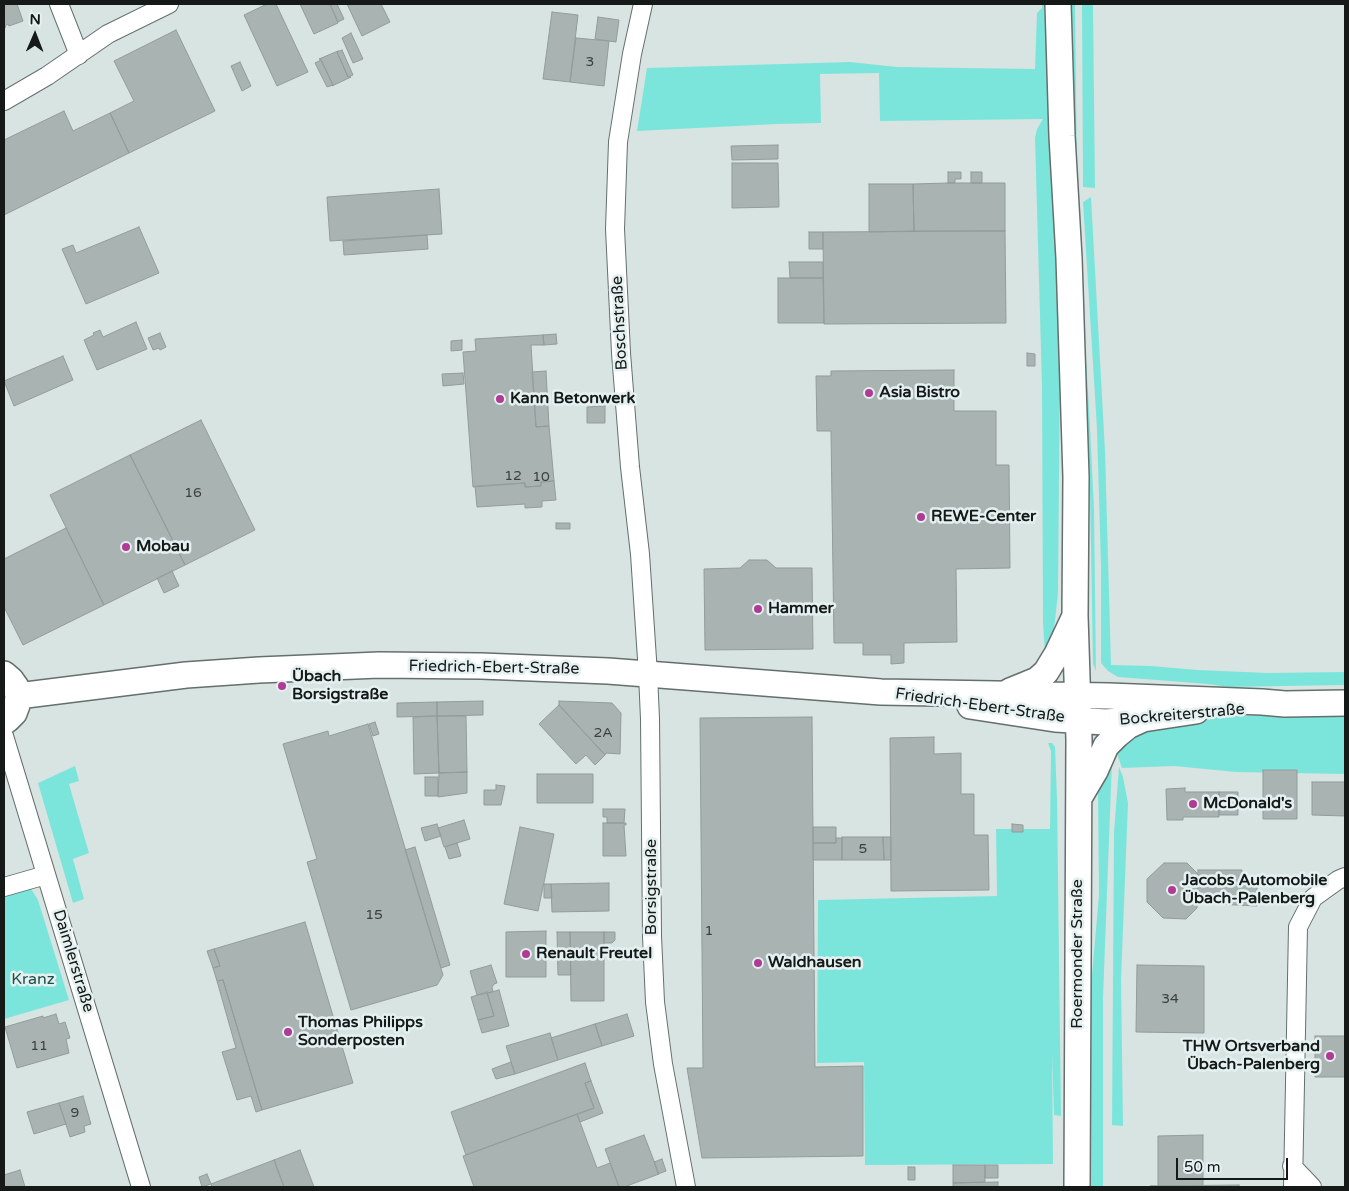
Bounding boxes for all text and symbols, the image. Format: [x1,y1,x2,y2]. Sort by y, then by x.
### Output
north arrow [10,10,60,60]
text: N [29,11,41,28]
house number: 3 [586,54,594,70]
street label: Boschstraße [608,275,632,371]
place label: Asia Bistro [879,383,960,403]
marker: Asia Bistro [863,387,875,399]
place label: Kann Betonwerk [510,389,635,409]
marker: Kann Betonwerk [494,393,506,405]
house number: 12 [504,468,522,484]
house number: 10 [532,469,550,485]
house number: 16 [184,485,202,501]
place label: REWE-Center [931,507,1036,527]
marker: REWE-Center [915,511,927,523]
place label: Mobau [136,537,190,557]
marker: Mobau [120,541,132,553]
place label: Hammer [768,599,834,619]
marker: Hammer [752,603,764,615]
street label: Friedrich-Ebert-Straße [408,657,580,679]
place label: Übach Borsigstraße [292,667,388,705]
marker: Übach Borsigstraße [276,680,288,692]
street label: Friedrich-Ebert-Straße [894,685,1066,727]
street label: Bockreiterstraße [1119,700,1245,730]
house number: 2A [593,725,613,741]
place label: McDonald's [1203,794,1292,814]
marker: McDonald's [1187,798,1199,810]
street label: Borsigstraße [642,839,662,935]
house number: 5 [859,841,867,857]
place label: Jacobs Automobile Übach-Palenberg [1182,871,1327,909]
street label: Roermonder Straße [1068,879,1088,1029]
marker: Jacobs Automobile Übach-Palenberg [1166,884,1178,896]
street label: Daimlerstraße [48,907,98,1015]
house number: 15 [365,907,383,923]
house number: 1 [705,923,713,939]
place label: Renault Freutel [536,944,652,964]
marker: Renault Freutel [520,948,532,960]
place label: Waldhausen [768,953,862,973]
marker: Waldhausen [752,957,764,969]
park label: Kranz [11,970,55,990]
house number: 34 [1161,991,1179,1007]
place label: Thomas Philipps Sonderposten [298,1013,423,1051]
marker: Thomas Philipps Sonderposten [282,1026,294,1038]
place label: THW Ortsverband Übach-Palenberg [1183,1037,1320,1075]
house number: 11 [30,1038,48,1054]
marker: THW Ortsverband Übach-Palenberg [1324,1050,1336,1062]
house number: 9 [71,1105,79,1121]
scale bar [1179,1148,1292,1180]
text: 50 m [1184,1158,1221,1176]

